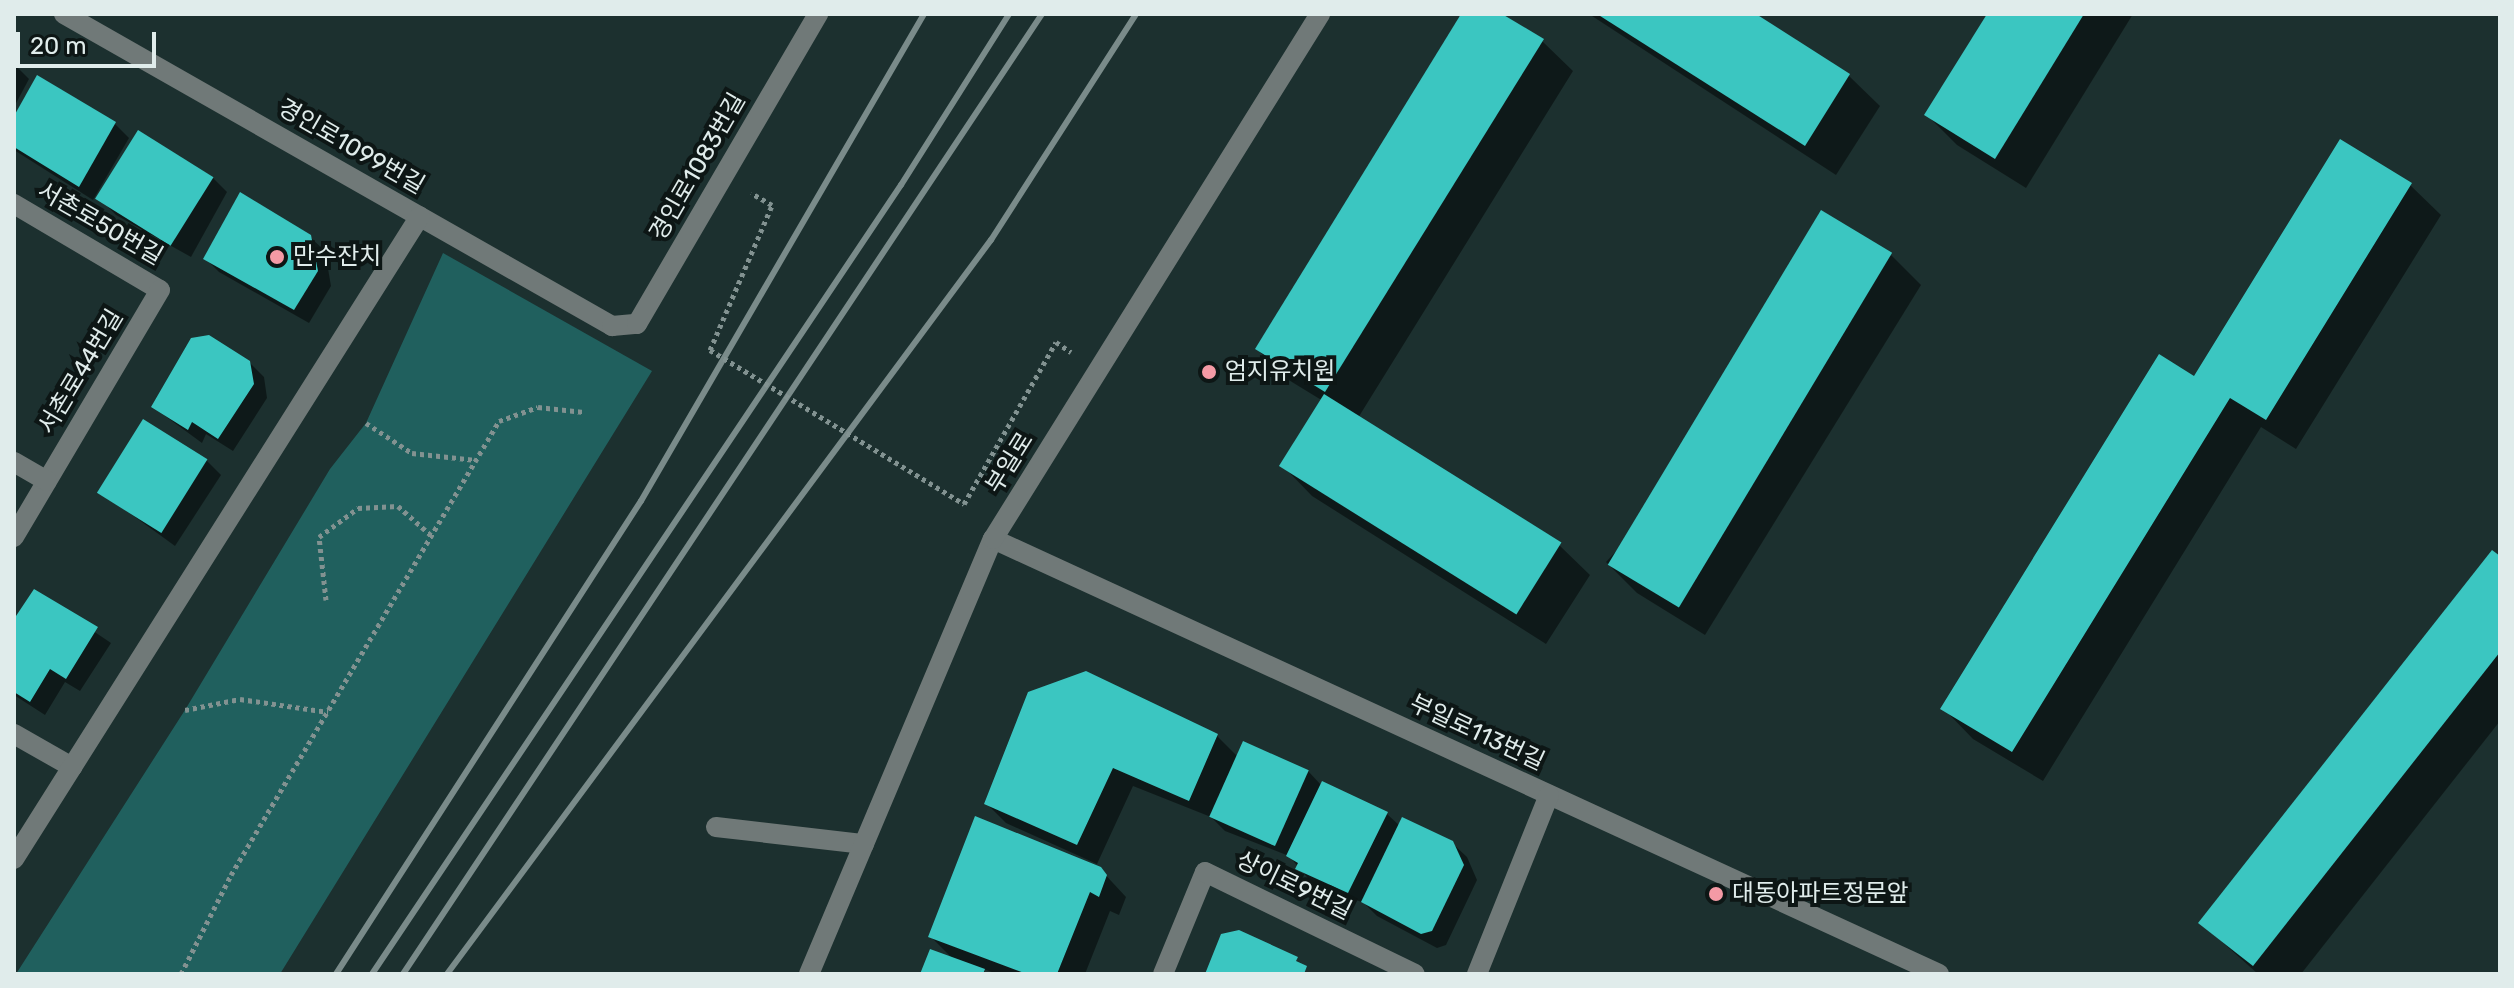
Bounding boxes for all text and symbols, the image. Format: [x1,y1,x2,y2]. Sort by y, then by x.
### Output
scale bar [20,16,160,66]
text: 20 m [30,32,87,60]
street label: 경인로1083번길 [644,88,752,246]
street label: 경인로1099번길 [273,93,429,201]
street label: 서촌로50번길 [32,177,168,271]
place label: 만수잔치 [293,243,381,271]
marker: 만수잔치 [268,248,286,266]
street label: 서촌로44번길 [33,304,129,440]
place label: 엄지유치원 [1225,358,1335,386]
marker: 엄지유치원 [1200,363,1218,381]
street label: 부일로 [980,427,1040,499]
street label: 부일로113번길 [1405,689,1549,777]
street label: 상이로9번길 [1232,846,1356,926]
place label: 대동아파트정문앞 [1732,880,1909,908]
marker: 대동아파트정문앞 [1707,885,1725,903]

